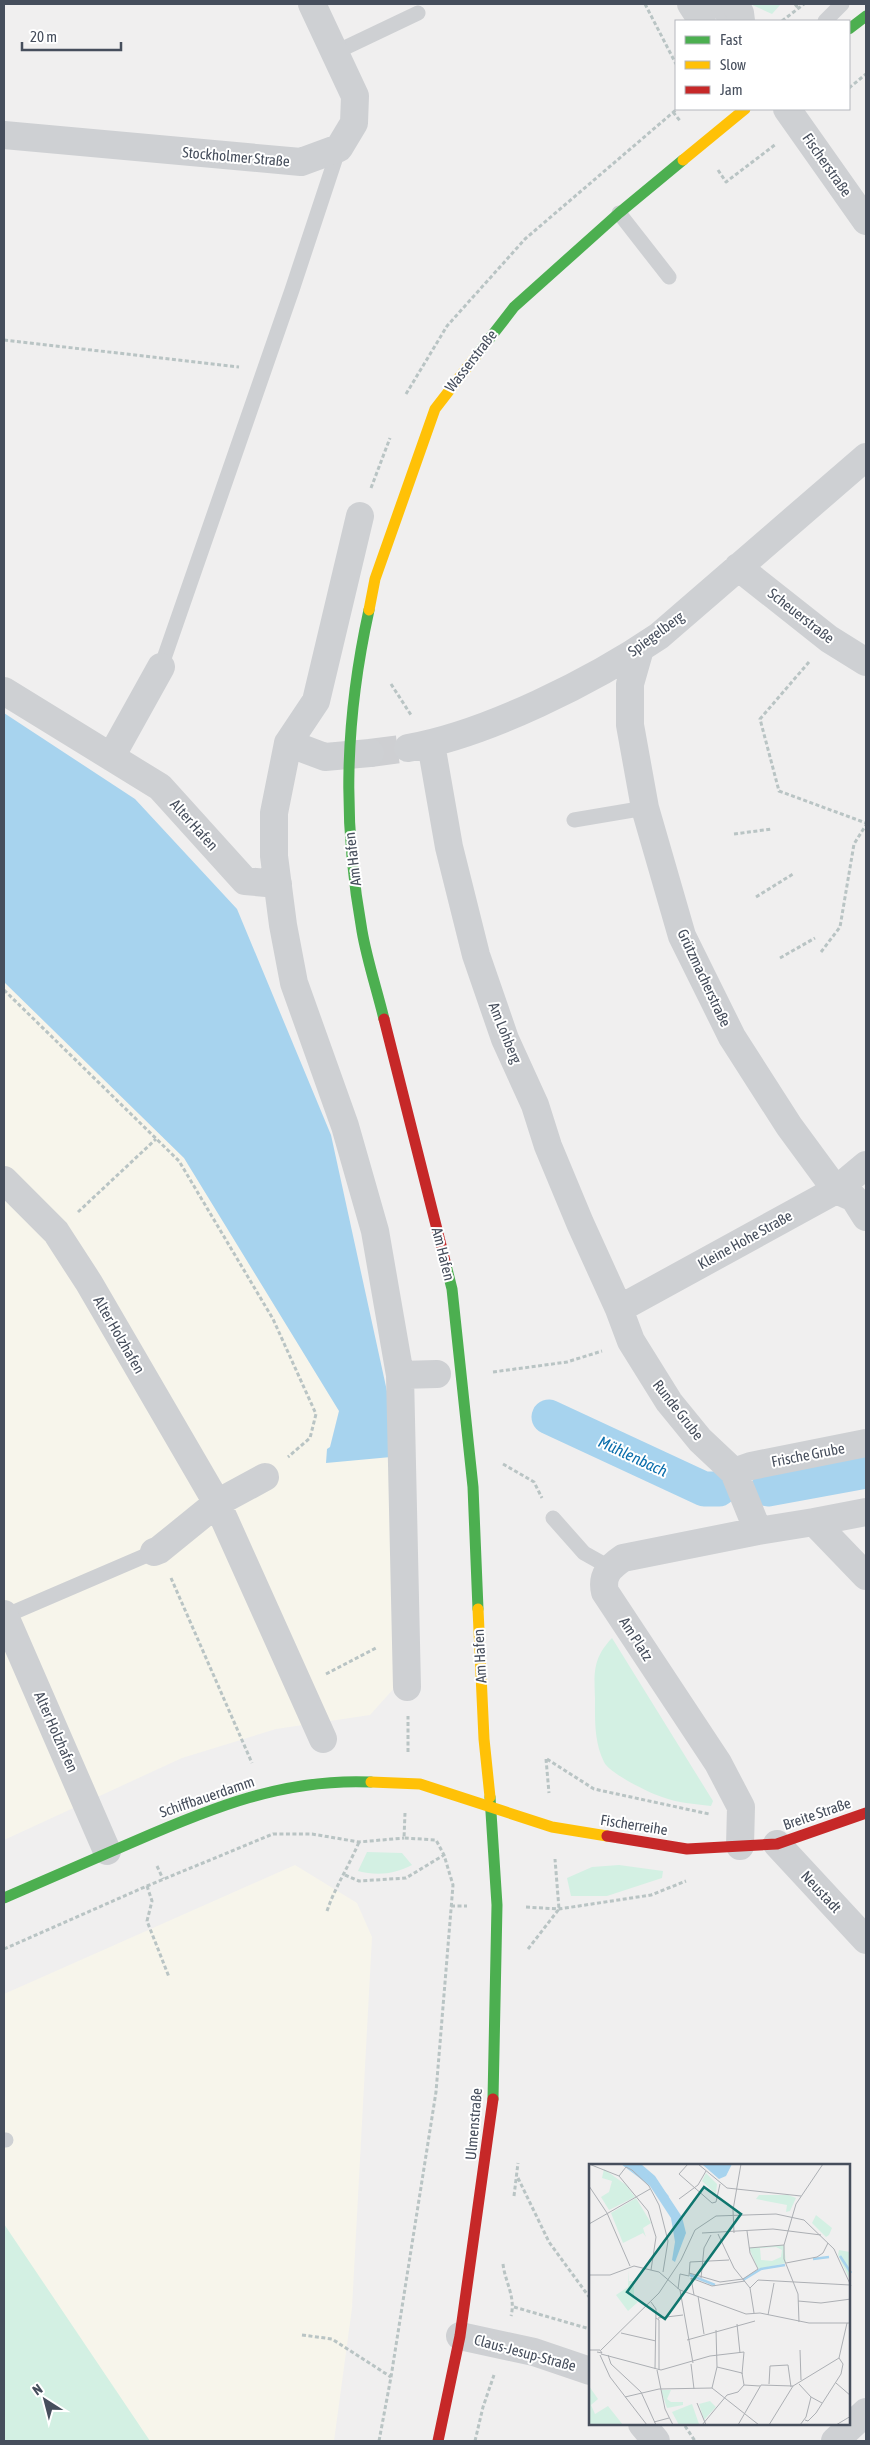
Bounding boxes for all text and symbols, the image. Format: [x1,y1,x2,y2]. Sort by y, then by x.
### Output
scale bar [22,20,121,52]
legend [675,20,850,110]
text: 20 m [30,28,57,45]
text: Fast [720,31,742,48]
text: Slow [720,56,746,73]
text: Jam [720,81,743,98]
street label: Fischerstraße [799,130,856,200]
street label: Stockholmer Straße [182,143,291,170]
street label: Wasserstraße [441,326,500,395]
street label: Scheuerstraße [765,585,838,647]
street label: Spiegelberg [624,607,687,660]
street label: Alter Hafen [167,796,222,854]
street label: Am Hafen [341,831,364,887]
street label: Grützmacherstraße [674,926,735,1029]
street label: Am Lohberg [485,1000,526,1066]
street label: Kleine Hohe Straße [695,1207,795,1272]
street label: Am Hafen [429,1226,458,1282]
street label: Alter Holzhafen [90,1293,148,1376]
street label: Runde Grube [650,1376,707,1443]
water label: Mühlenbach [596,1432,671,1480]
street label: Frische Grube [770,1439,846,1470]
street label: Am Platz [616,1614,657,1664]
street label: Am Hafen [470,1629,489,1683]
street label: Alter Holzhafen [31,1689,82,1775]
street label: Schiffbauerdamm [157,1772,256,1821]
street label: Breite Straße [781,1794,853,1833]
street label: Fischerreihe [599,1811,669,1838]
street label: Neustadt [798,1867,845,1916]
street label: Ulmenstraße [462,2087,485,2161]
inset map [589,2164,850,2425]
street label: Claus-Jesup-Straße [472,2331,578,2374]
north arrow [20,2375,70,2425]
text: N [29,2381,45,2398]

